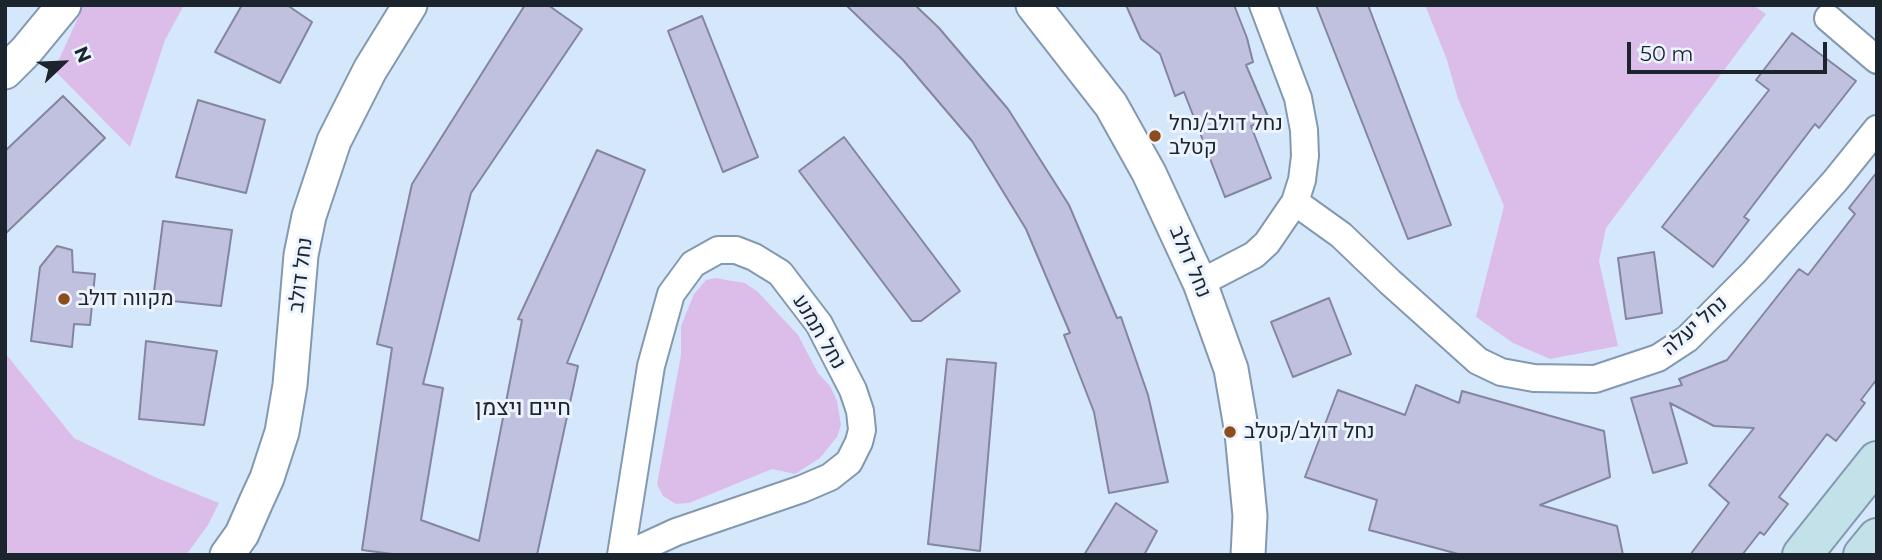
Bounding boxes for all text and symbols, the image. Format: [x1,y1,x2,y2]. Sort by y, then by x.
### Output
north arrow [28,28,98,98]
scale bar [1630,28,1829,72]
text: 50 m [1640,41,1694,66]
text: N [69,43,96,66]
place label: נחל דולב/נחל קטלב [1169,111,1283,161]
marker: נחל דולב/נחל קטלב [1147,128,1163,144]
street label: נחל דולב [1164,222,1216,302]
street label: נחל דולב [284,236,318,314]
place label: מקווה דולב [78,286,174,312]
street label: נחל תמנע [787,290,851,374]
marker: מקווה דולב [56,291,72,307]
street label: נחל יעלה [1657,291,1733,361]
district label: חיים ויצמן [475,394,571,422]
place label: נחל דולב/קטלב [1244,419,1375,445]
marker: נחל דולב/קטלב [1222,424,1238,440]

